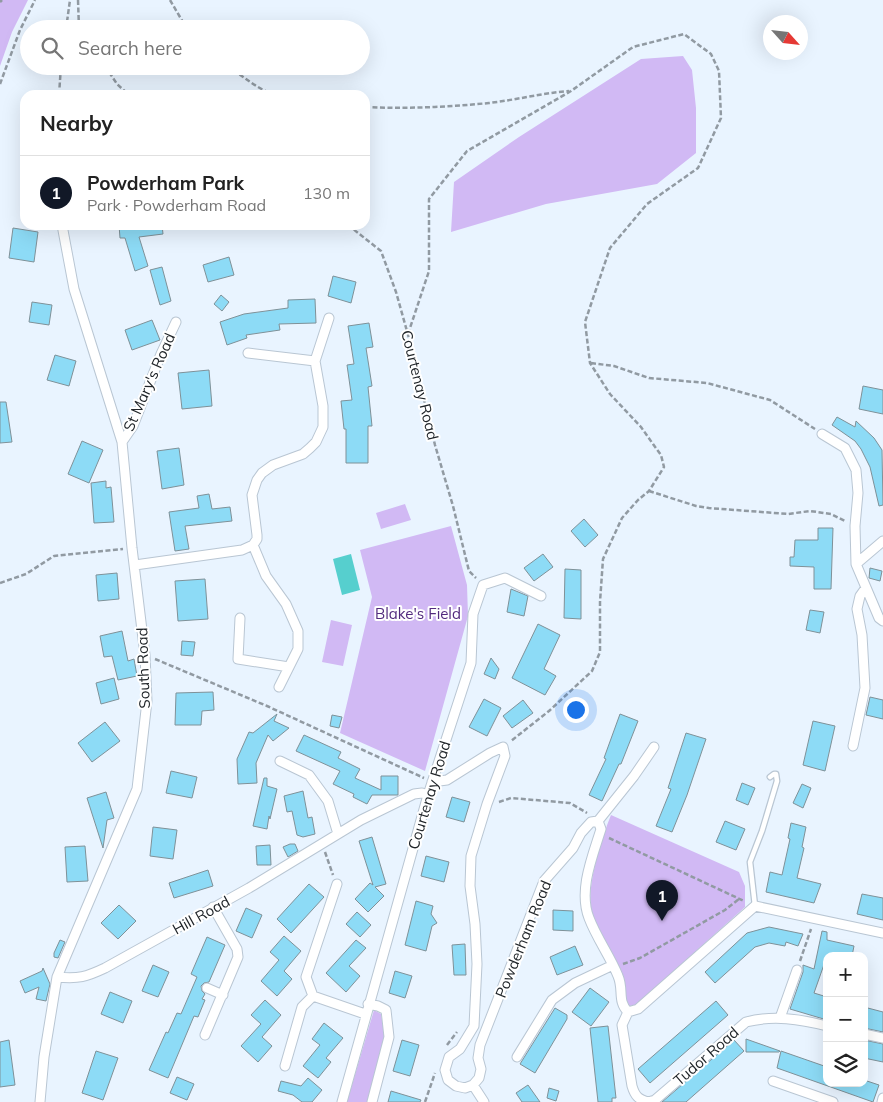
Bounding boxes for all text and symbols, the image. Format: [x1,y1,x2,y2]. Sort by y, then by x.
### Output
north arrow [763,15,808,60]
search box [20,20,370,75]
icon: search [38,34,66,62]
text: Search here [78,36,182,60]
text: Nearby [40,110,113,136]
text: Powderham Park [87,171,244,195]
text: 1 [51,183,61,203]
text: 130 m [303,183,350,203]
text: Park · Powderham Road [87,195,266,215]
street label: Courtenay Road [397,328,443,442]
street label: St Mary's Road [119,330,179,434]
park label: Blake's Field [375,604,461,623]
street label: South Road [132,627,154,709]
your location [563,697,589,723]
street label: Courtenay Road [403,738,455,852]
street label: Powderham Road [491,877,555,1001]
pin: 1 [646,880,678,921]
street label: Hill Road [169,891,233,939]
map controls [823,952,868,1087]
button: + [823,952,868,997]
button: − [823,997,868,1042]
street label: Tudor Road [669,1022,743,1090]
button: layers [823,1042,868,1087]

